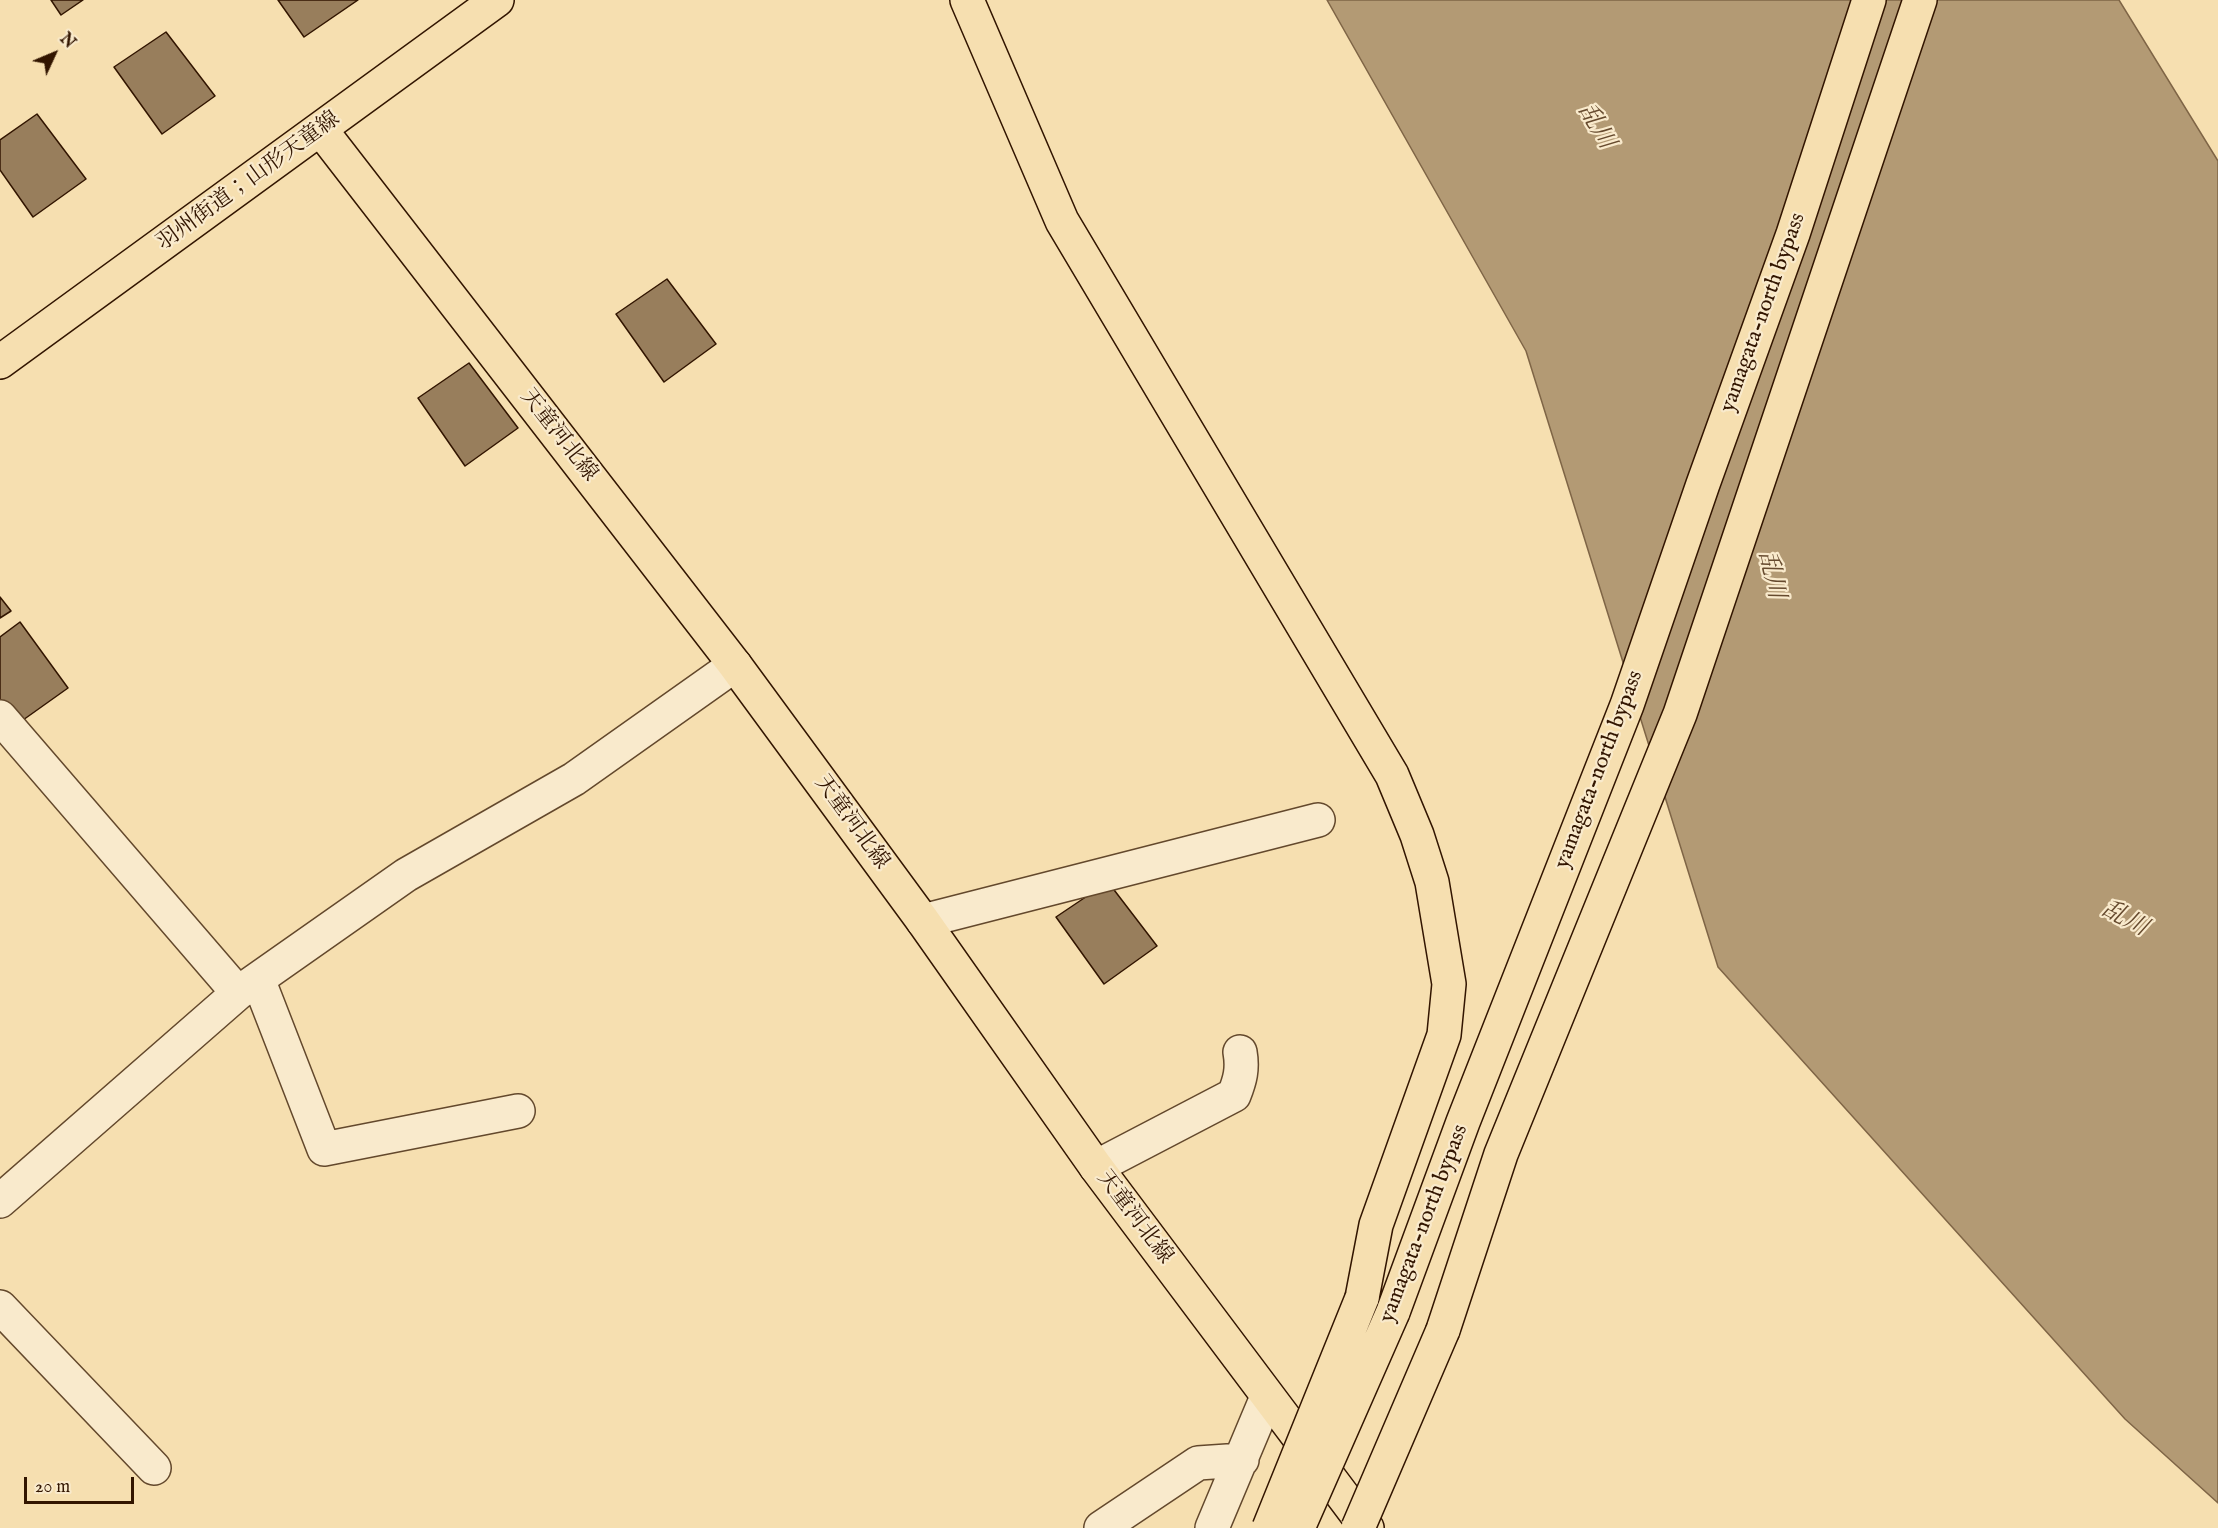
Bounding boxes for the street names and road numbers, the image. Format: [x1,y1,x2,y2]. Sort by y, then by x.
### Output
street label: 羽州街道；山形天童線 [152,107,346,257]
street label: yamagata-north bypass [1716,210,1812,416]
street label: 天童河北線 [514,385,602,487]
street label: yamagata-north bypass [1550,667,1650,873]
street label: 天童河北線 [808,771,894,875]
street label: yamagata-north bypass [1375,1121,1475,1327]
street label: 天童河北線 [1090,1166,1178,1270]

